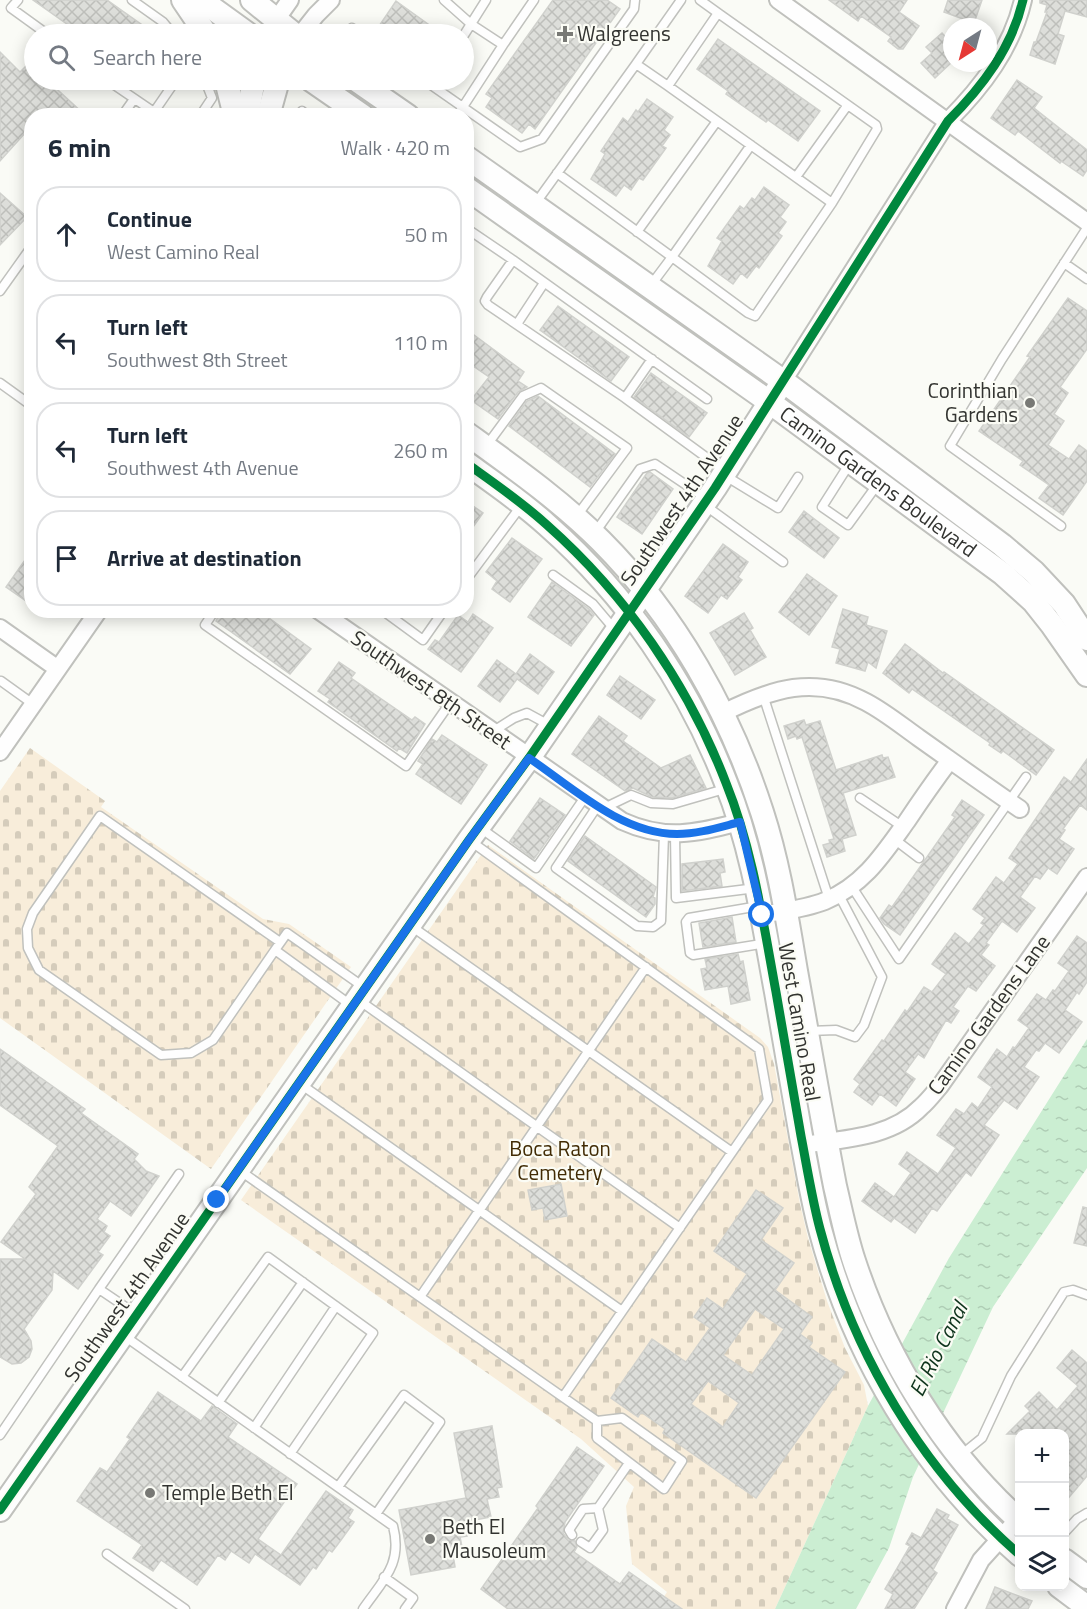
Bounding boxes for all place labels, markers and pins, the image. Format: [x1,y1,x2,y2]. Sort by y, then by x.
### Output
place label: Walgreens [577,17,671,49]
marker: Walgreens [558,27,572,41]
place label: Corinthian Gardens [928,374,1018,430]
marker: Corinthian Gardens [1023,396,1037,410]
place label: Temple Beth El [162,1476,294,1508]
marker: Temple Beth El [143,1486,157,1500]
place label: Beth El Mausoleum [442,1510,546,1566]
marker: Beth El Mausoleum [423,1532,437,1546]

